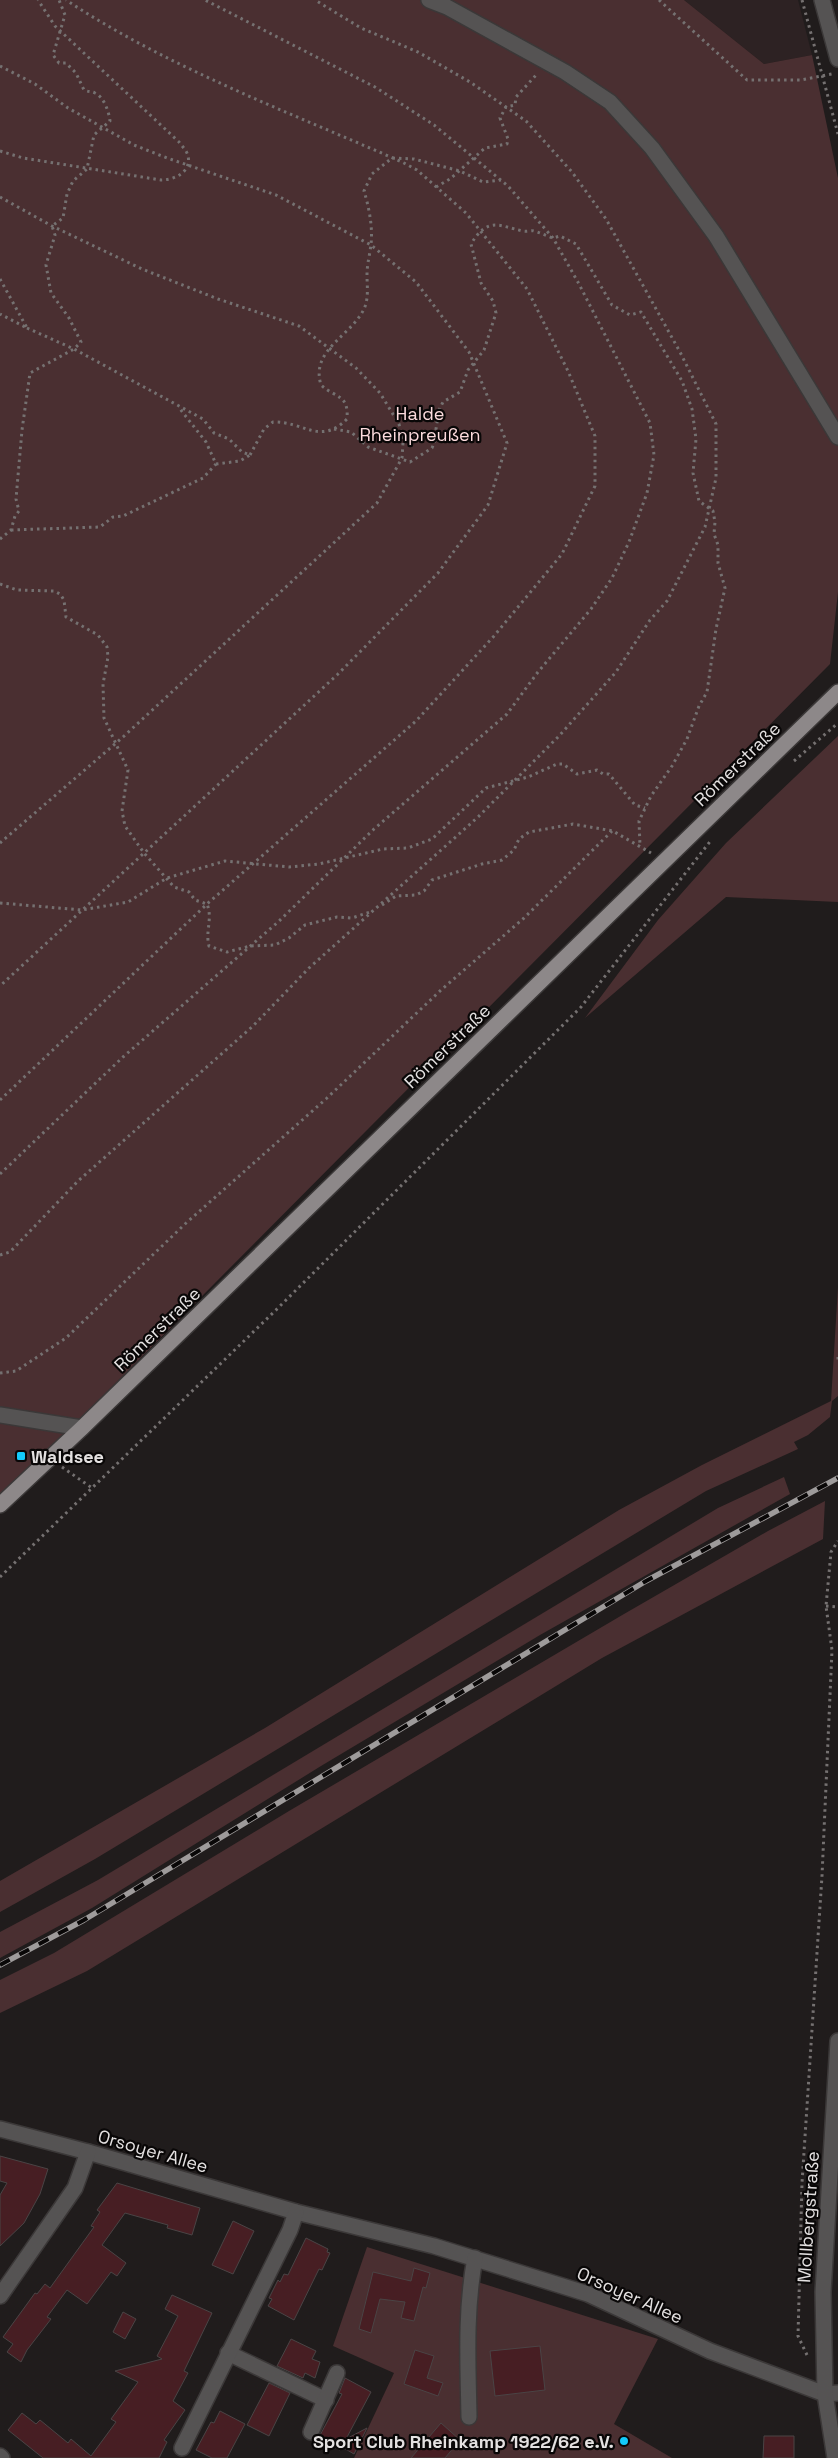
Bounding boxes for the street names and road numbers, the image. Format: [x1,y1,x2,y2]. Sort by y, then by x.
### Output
street label: Römerstraße [689,717,785,811]
street label: Römerstraße [399,999,495,1093]
street label: Römerstraße [109,1282,205,1376]
street label: Orsoyer Allee [95,2124,211,2178]
street label: Mollbergstraße [792,2150,824,2284]
street label: Orsoyer Allee [573,2261,687,2329]

